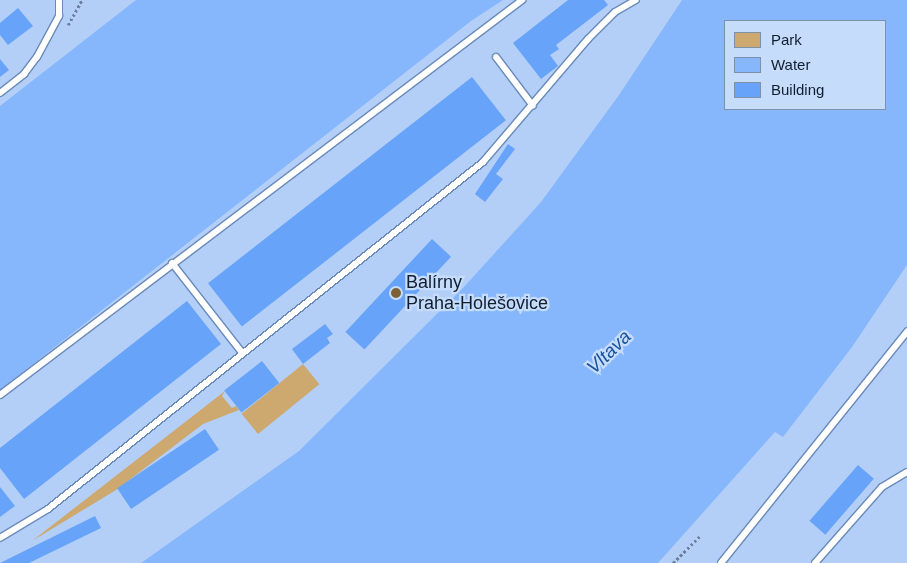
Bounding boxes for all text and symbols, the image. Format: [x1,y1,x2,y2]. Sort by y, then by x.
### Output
legend [724,20,887,110]
text: Park [771,31,802,48]
text: Water [771,56,810,73]
text: Building [771,81,824,98]
place label: Balírny Praha-Holešovice [406,272,548,314]
marker: Balírny Praha-Holešovice [390,287,402,299]
water label: Vltava [582,325,636,379]

